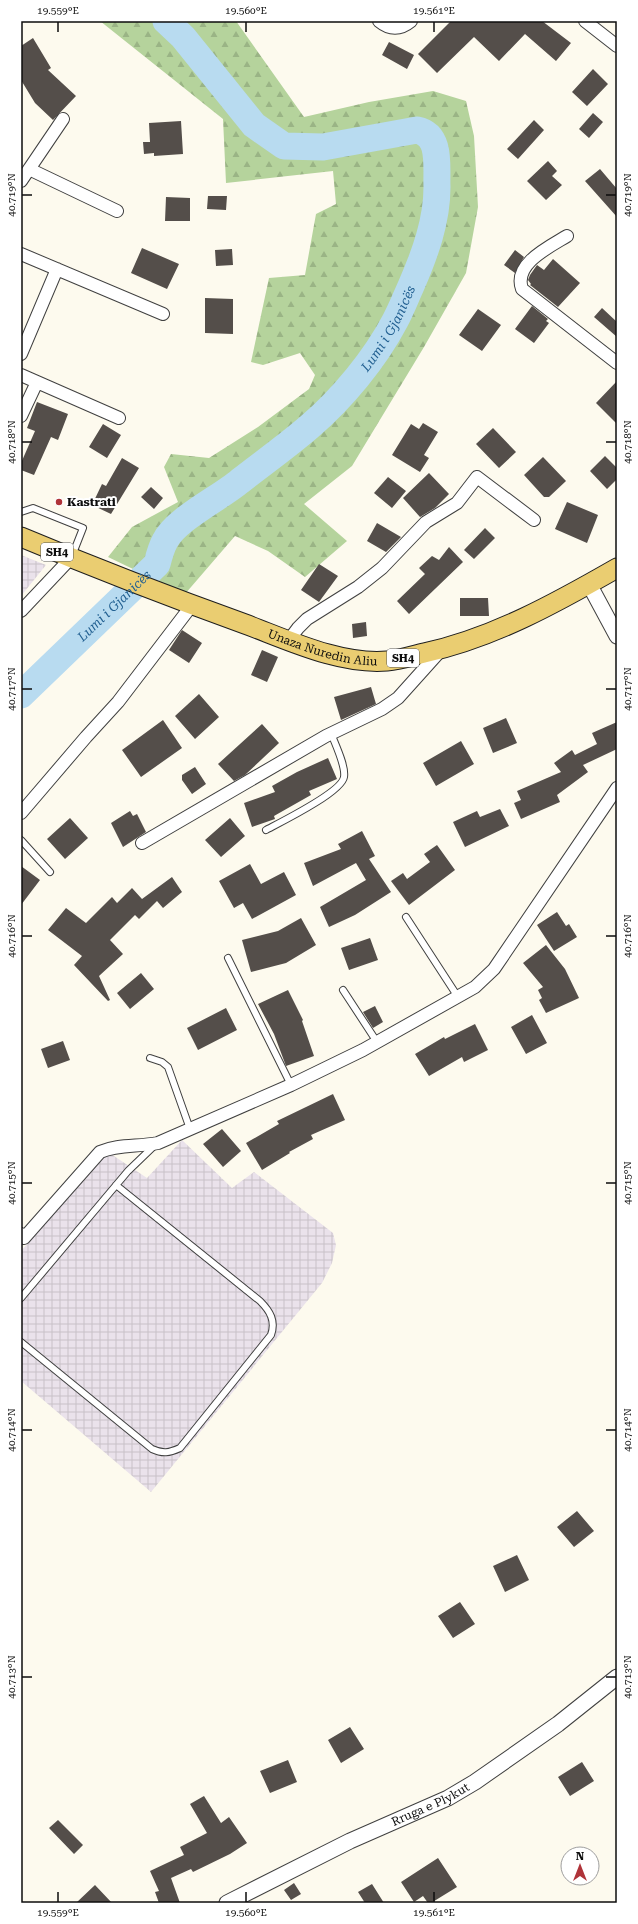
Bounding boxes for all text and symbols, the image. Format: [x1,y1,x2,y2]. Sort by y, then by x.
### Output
text: 19.559°E [37,5,79,16]
text: 19.560°E [225,5,267,16]
text: 19.561°E [413,5,455,16]
text: 40.719°N [6,173,17,217]
text: 40.719°N [622,173,633,217]
water label: Lumi i Gjanicës [357,283,418,375]
text: 40.718°N [6,420,17,464]
text: 40.718°N [622,420,633,464]
place label: Kastrati [67,495,116,509]
marker: Kastrati [54,497,64,507]
road number: SH4 [41,543,73,561]
water label: Lumi i Gjanicës [73,567,154,645]
street label: Unaza Nuredin Aliu [266,626,378,668]
road number: SH4 [387,649,419,667]
text: 40.717°N [6,667,17,711]
text: 40.717°N [622,667,633,711]
text: 40.716°N [6,914,17,958]
text: 40.716°N [622,914,633,958]
text: 40.715°N [6,1161,17,1205]
text: 40.715°N [622,1161,633,1205]
text: 40.714°N [6,1408,17,1452]
text: 40.714°N [622,1408,633,1452]
text: 40.713°N [6,1655,17,1699]
text: 40.713°N [622,1655,633,1699]
street label: Rruga e Plykut [389,1780,472,1829]
north arrow [560,1846,600,1886]
text: N [576,1850,585,1863]
text: 19.559°E [37,1907,79,1918]
text: 19.560°E [225,1907,267,1918]
text: 19.561°E [413,1907,455,1918]

